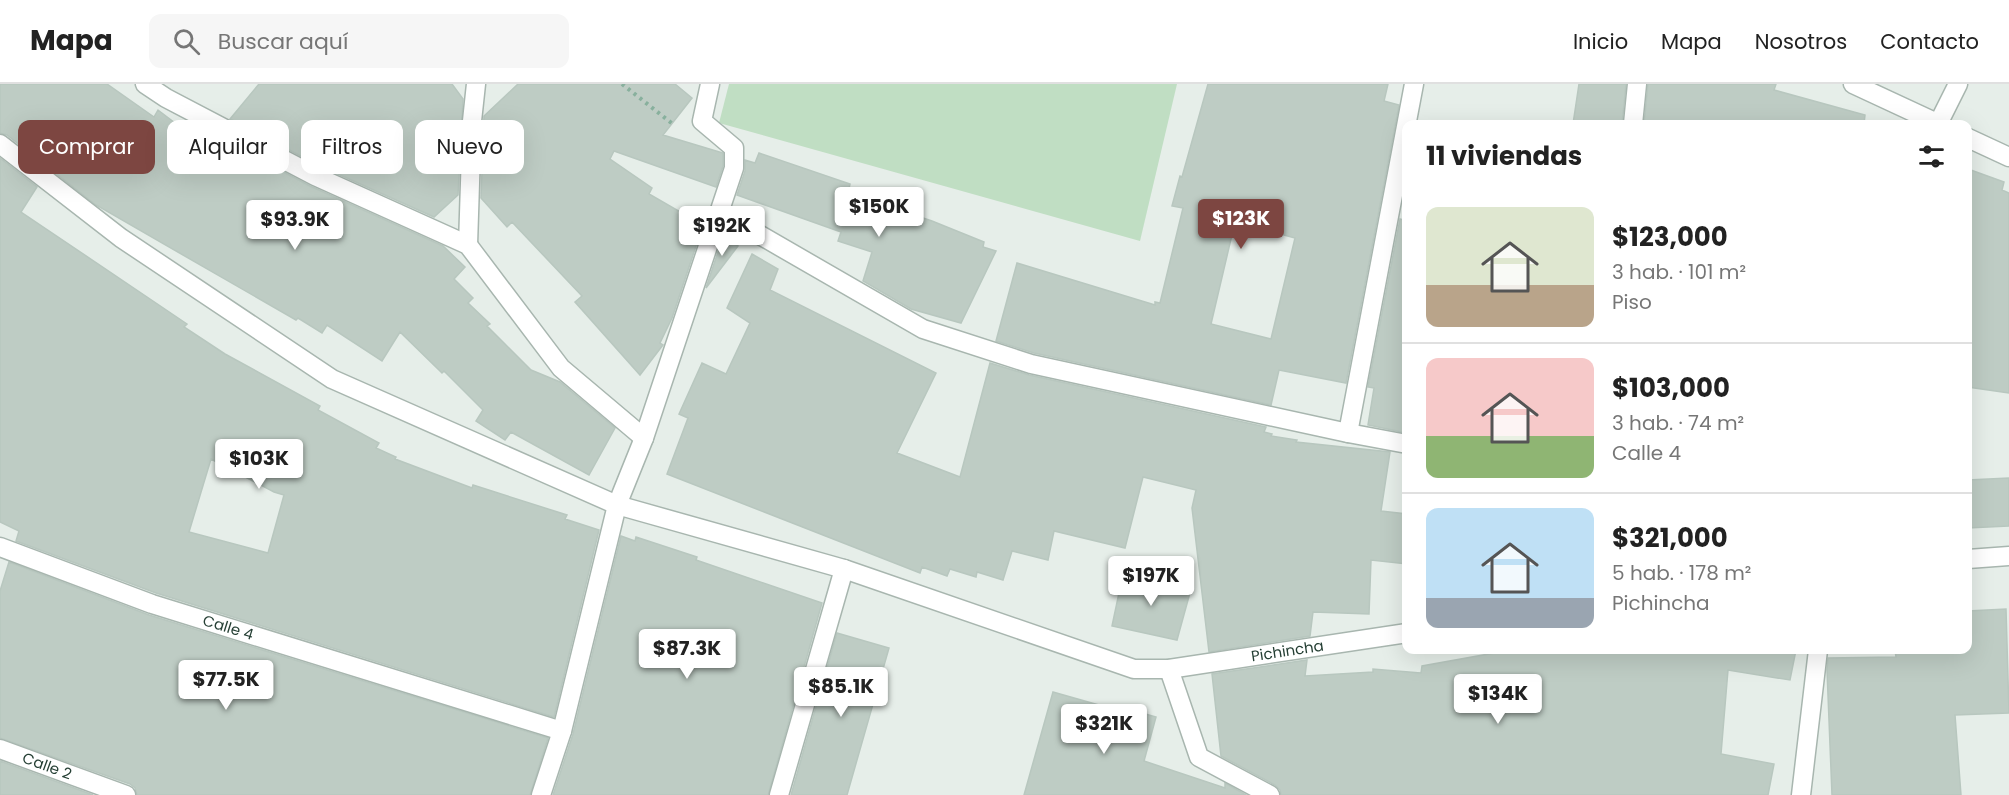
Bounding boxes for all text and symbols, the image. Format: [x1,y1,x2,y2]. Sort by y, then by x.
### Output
search box [149,14,569,68]
text: Mapa [30,21,113,60]
icon: search [170,25,203,58]
text: Buscar aquí [218,26,348,57]
text: Inicio [1573,27,1628,56]
text: Mapa [1661,27,1722,56]
text: Nosotros [1755,27,1847,56]
text: Contacto [1880,27,1979,56]
chip: Comprar [18,120,155,174]
chip: Alquilar [167,120,289,174]
chip: Filtros [301,120,403,174]
chip: Nuevo [415,120,524,174]
text: 11 viviendas [1426,138,1582,174]
icon: filters [1915,140,1948,173]
pin: $150K [837,187,921,238]
text: $150K [849,192,909,220]
pin: $123K [1199,199,1283,250]
pin: $93.9K [246,200,344,251]
text: $123K [1212,204,1270,232]
text: $93.9K [260,205,330,233]
pin: $192K [680,206,764,257]
text: $192K [693,211,751,239]
text: $123,000 [1612,219,1728,255]
icon: home [1474,231,1546,303]
text: 3 hab. · 101 m² [1612,258,1746,286]
text: Piso [1612,288,1652,316]
text: $103,000 [1612,370,1730,406]
icon: home [1474,382,1546,454]
text: 3 hab. · 74 m² [1612,409,1744,437]
pin: $103K [217,439,301,490]
text: Calle 4 [1612,439,1681,467]
text: $103K [229,444,289,472]
text: $321,000 [1612,520,1728,556]
icon: home [1474,532,1546,604]
pin: $197K [1109,556,1193,607]
text: 5 hab. · 178 m² [1612,559,1751,587]
text: $197K [1122,561,1180,589]
text: Pichincha [1612,589,1710,617]
street label: Calle 4 [200,609,256,645]
pin: $87.3K [638,629,736,680]
text: $87.3K [653,634,721,662]
street label: Pichincha [1250,635,1325,666]
pin: $77.5K [177,660,275,711]
text: $77.5K [192,665,260,693]
pin: $85.1K [792,667,890,718]
text: $85.1K [808,672,874,700]
pin: $134K [1456,674,1540,725]
text: $134K [1468,679,1528,707]
pin: $321K [1062,704,1146,755]
text: $321K [1075,709,1133,737]
street label: Calle 2 [20,747,75,784]

